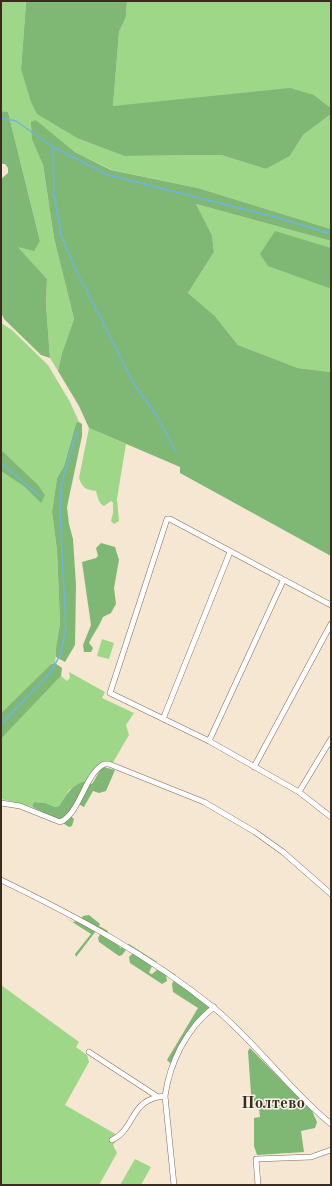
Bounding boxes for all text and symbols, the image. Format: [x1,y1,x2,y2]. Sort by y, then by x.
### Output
district label: Полтево [241,1094,305,1114]

